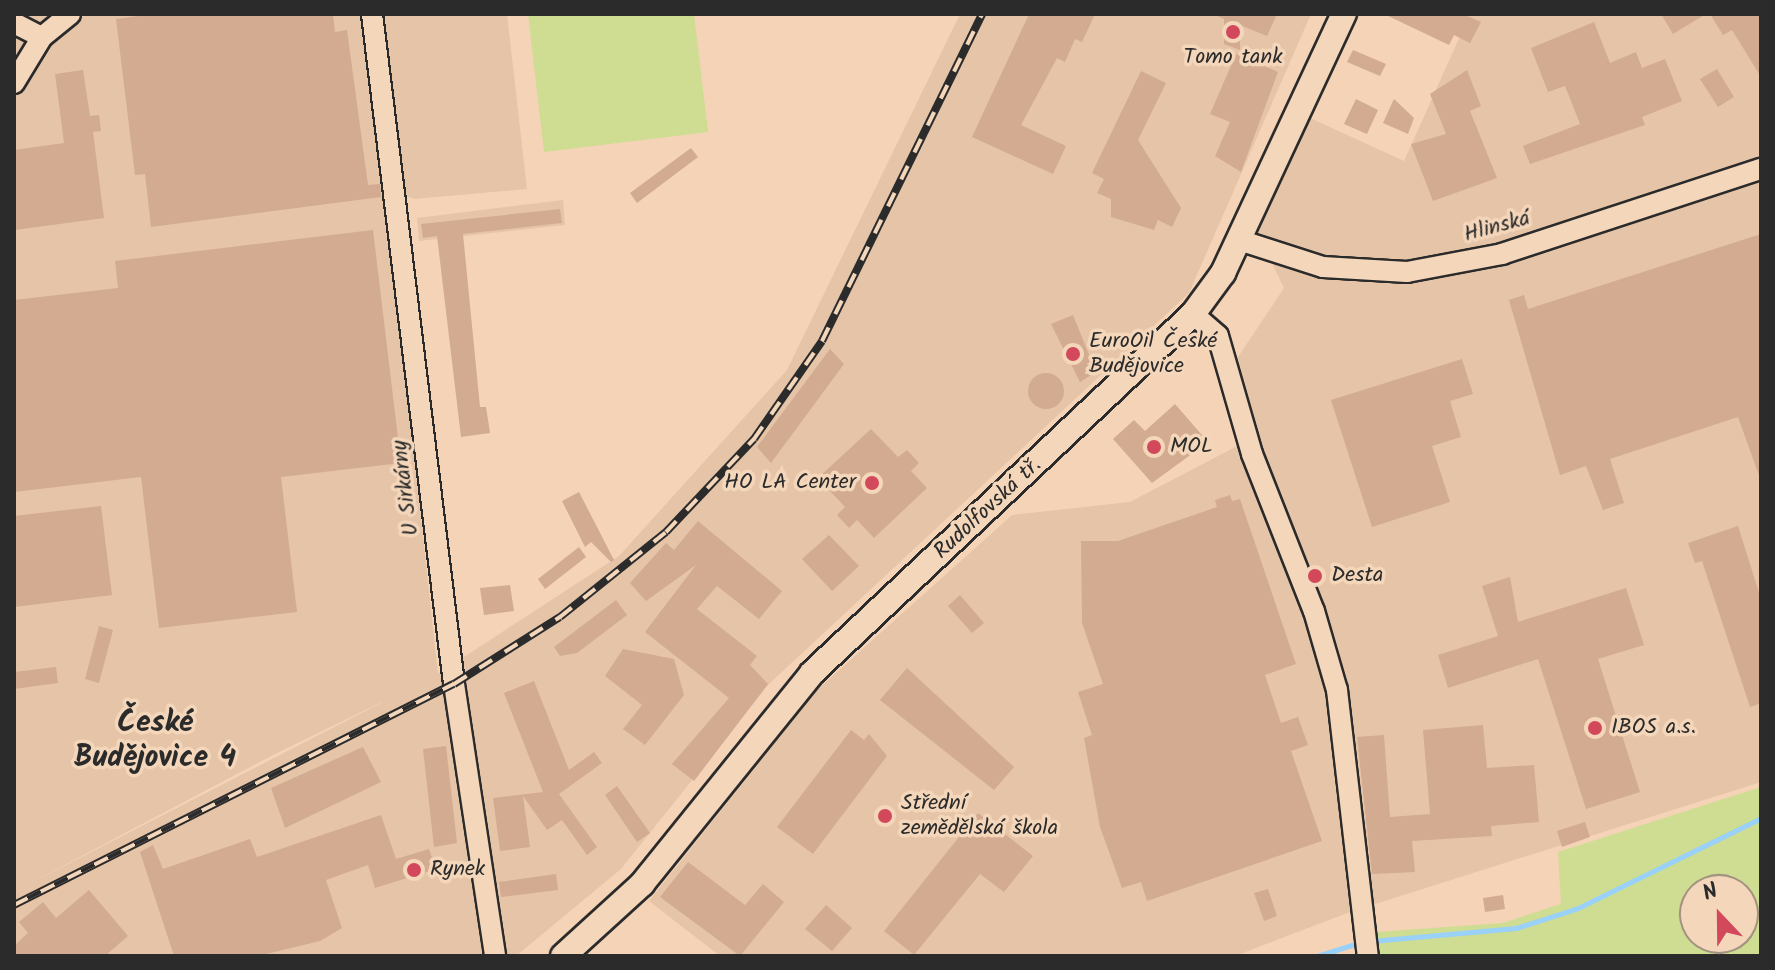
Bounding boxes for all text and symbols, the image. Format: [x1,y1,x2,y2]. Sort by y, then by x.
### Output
marker: Tomo tank [1224,23,1242,41]
place label: Tomo tank [1184,45,1282,71]
street label: Hlinská [1461,206,1533,248]
place label: EuroOil České Budějovice [1089,328,1217,380]
marker: EuroOil České Budějovice [1064,345,1082,363]
place label: MOL [1170,434,1213,460]
marker: MOL [1145,438,1163,456]
street label: U Sirkárny [387,439,425,537]
street label: Rudolfovská tř. [929,453,1047,565]
place label: HO LA Center [724,470,856,496]
marker: HO LA Center [863,474,881,492]
place label: Desta [1331,563,1383,589]
marker: Desta [1306,567,1324,585]
district label: České Budějovice 4 [74,705,236,776]
place label: IBOS a.s. [1611,715,1696,741]
marker: IBOS a.s. [1586,719,1604,737]
place label: Střední zemědělská škola [901,790,1058,842]
marker: Střední zemědělská škola [876,807,894,825]
place label: Rynek [430,857,485,883]
marker: Rynek [405,861,423,879]
north arrow [1679,874,1759,954]
text: N [1698,874,1724,912]

